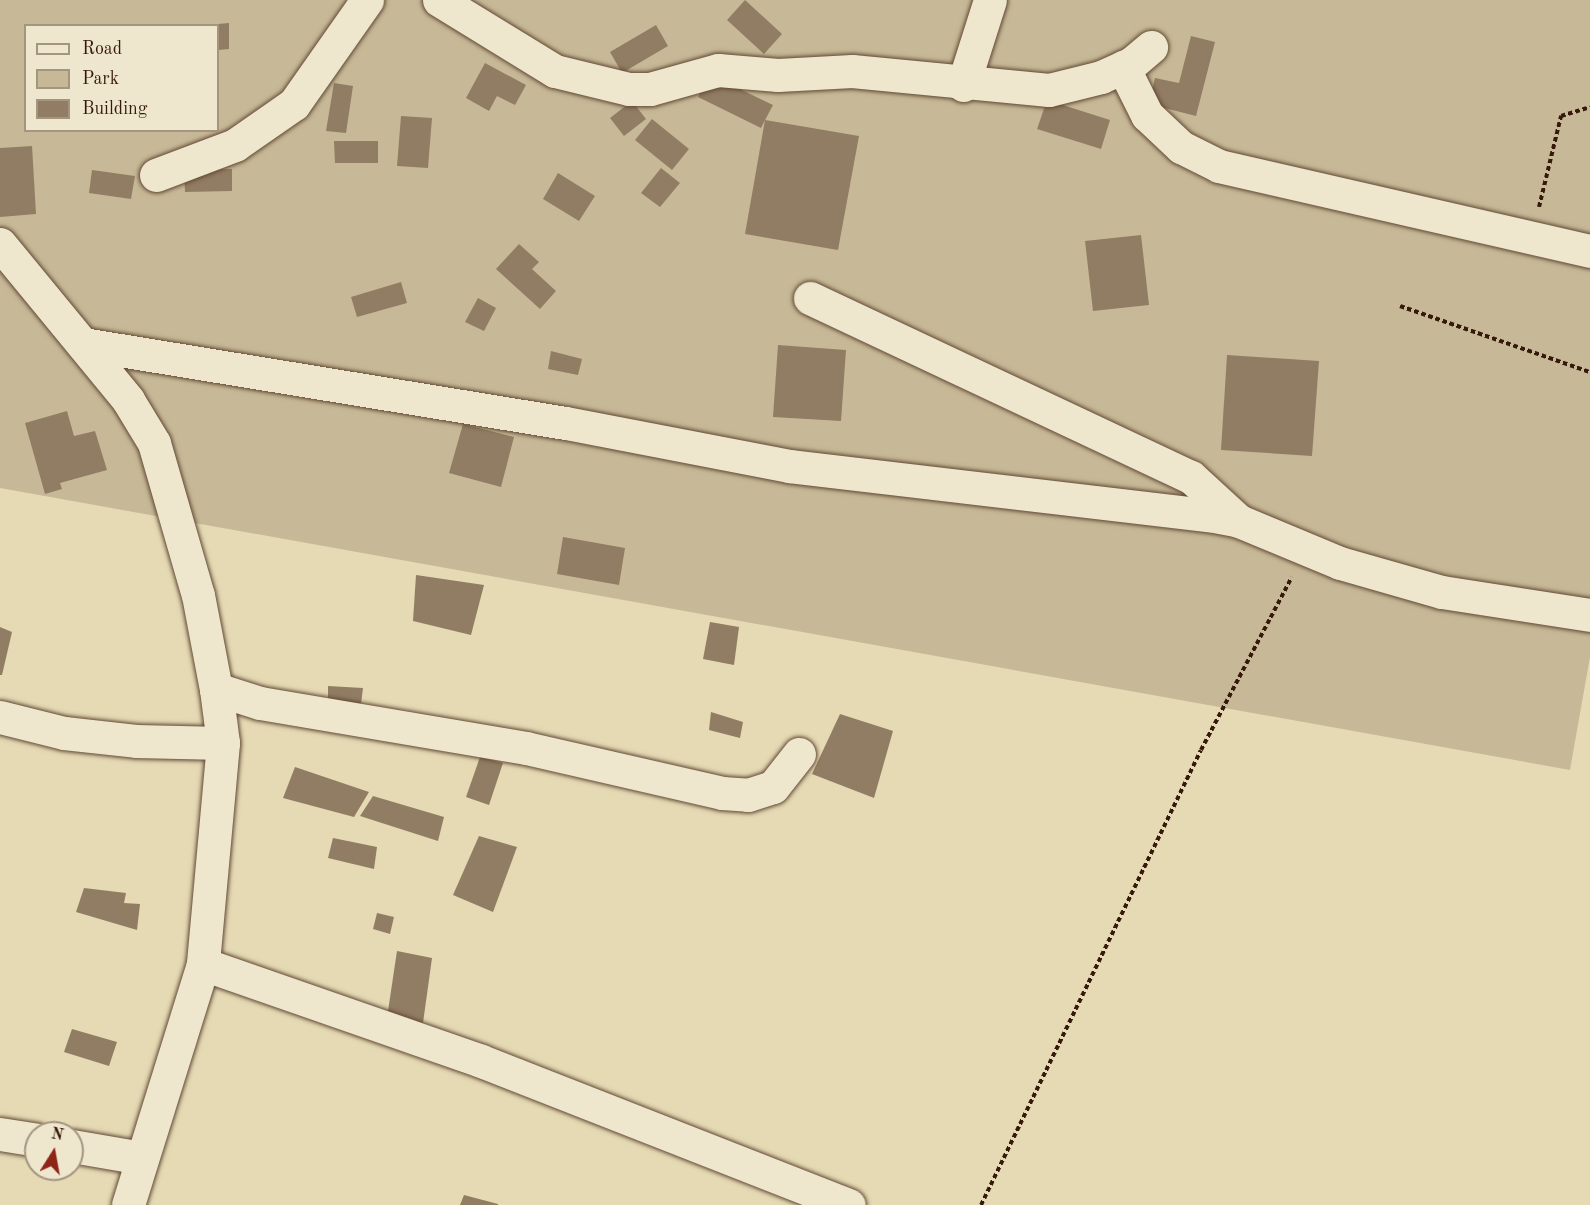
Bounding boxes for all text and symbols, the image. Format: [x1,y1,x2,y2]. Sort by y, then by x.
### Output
legend [24,24,219,132]
text: Road [82,40,122,58]
text: Park [82,70,119,88]
text: Building [82,100,147,118]
north arrow [24,1121,84,1181]
text: N [50,1126,65,1144]

